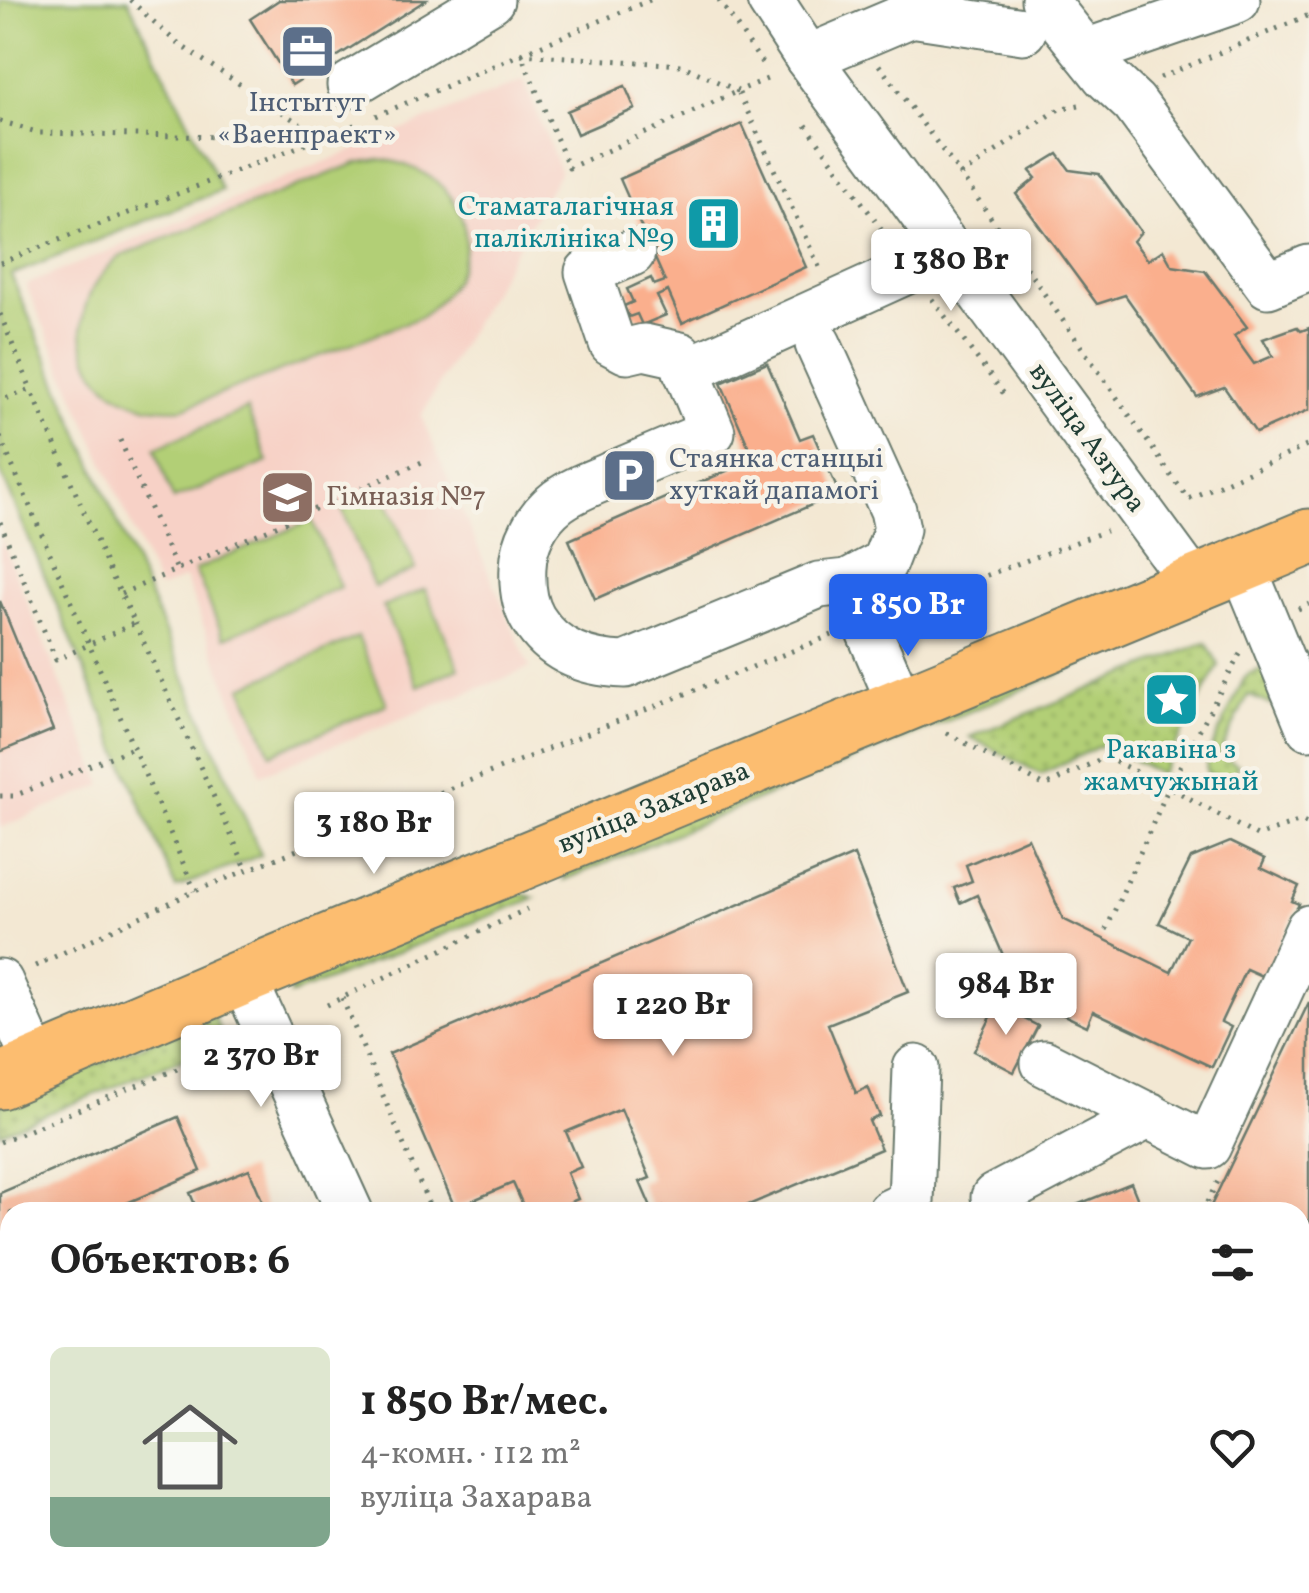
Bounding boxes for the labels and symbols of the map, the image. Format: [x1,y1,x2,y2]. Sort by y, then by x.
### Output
office icon: Інстытут «Ваенпраект» [277,22,337,82]
place label: Інстытут «Ваенпраект» [217,84,397,155]
place label: Стаматалагічная паліклініка №9 [458,188,674,259]
building icon: Стаматалагічная паліклініка №9 [683,193,743,253]
pin: 1 380 Br [848,229,1054,314]
street label: вуліца Азгура [1019,355,1155,521]
place label: Стаянка станцыі хуткай дапамогі [669,440,884,511]
parking icon: Стаянка станцыі хуткай дапамогі [600,445,660,505]
school or university icon: Гімназія №7 [257,467,317,527]
place label: Гімназія №7 [326,478,486,517]
pin: 1 850 Br [805,574,1011,659]
place icon: Ракавіна з жамчужынай [1141,669,1201,729]
place label: Ракавіна з жамчужынай [1083,731,1259,802]
street label: вуліца Захарава [552,752,756,864]
pin: 3 180 Br [271,792,477,877]
pin: 984 Br [925,953,1087,1038]
pin: 1 220 Br [570,974,776,1059]
pin: 2 370 Br [158,1025,364,1110]

